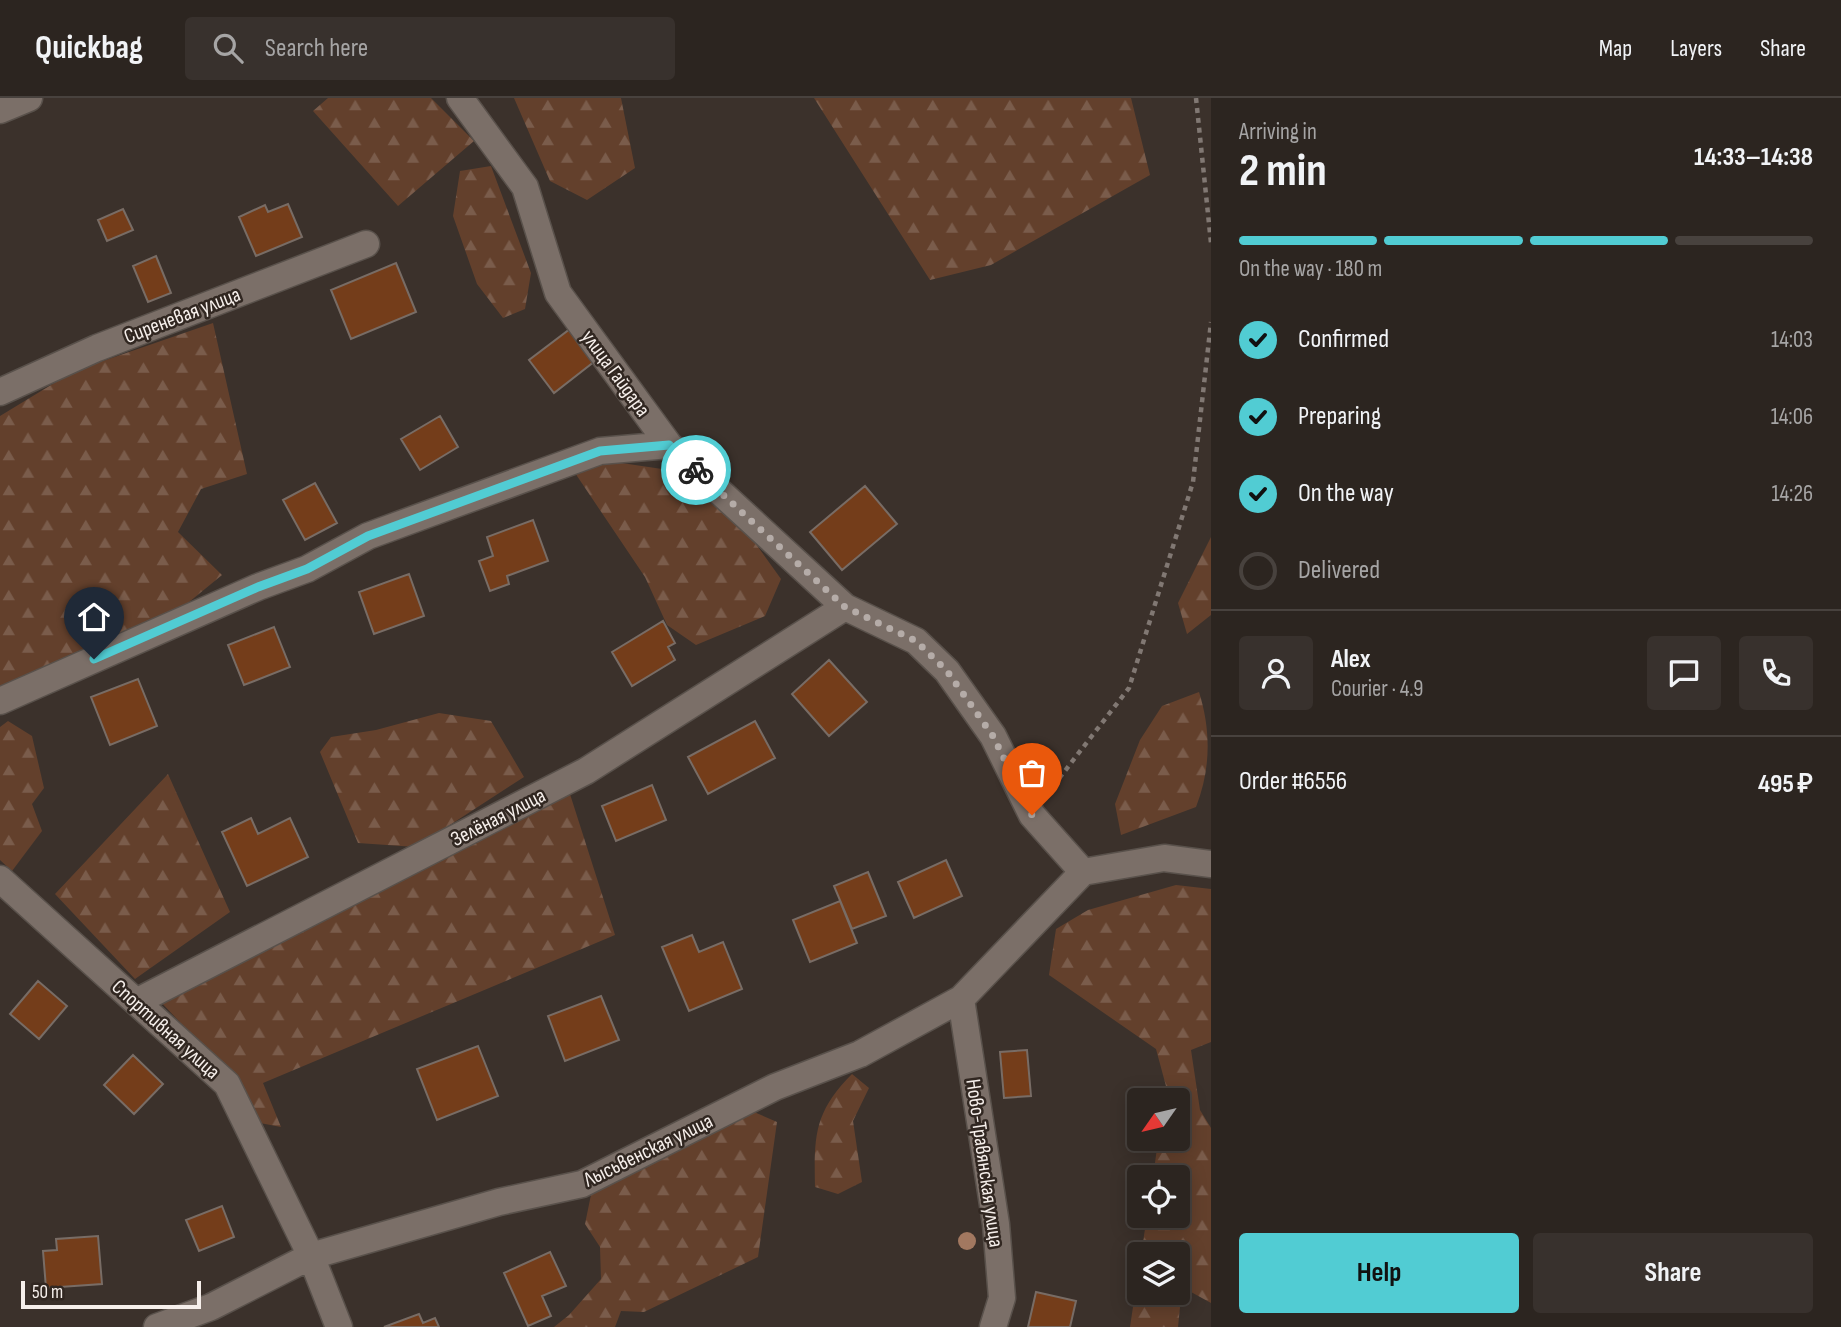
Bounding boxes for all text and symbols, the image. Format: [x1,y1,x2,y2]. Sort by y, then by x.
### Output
search box [185,17,675,80]
text: Quickbag [35,28,143,68]
icon: search [209,29,247,67]
text: Search here [265,33,368,64]
text: Map [1599,34,1632,63]
text: Layers [1670,34,1722,63]
text: Share [1760,34,1806,63]
text: Arriving in [1239,118,1317,146]
text: 14:33–14:38 [1694,142,1813,173]
text: 2 min [1239,144,1327,199]
text: On the way · 180 m [1239,255,1382,283]
street label: Сиреневая улица [120,282,244,349]
icon: check [1239,321,1277,359]
text: Confirmed [1298,324,1389,355]
street label: улица Гайдара [576,325,655,421]
text: 14:03 [1771,326,1813,354]
icon: check [1239,398,1277,436]
text: Preparing [1298,401,1381,432]
text: 14:06 [1771,403,1813,431]
courier [661,435,731,505]
icon: bike [677,451,715,489]
icon: check [1239,475,1277,513]
text: On the way [1298,478,1394,509]
text: 14:26 [1771,480,1813,508]
text: Delivered [1298,555,1380,586]
pin [64,587,124,659]
icon: home [75,598,113,636]
button: person [1239,636,1313,710]
button: chat [1647,636,1721,710]
button: phone [1739,636,1813,710]
text: Alex [1331,644,1371,675]
text: Courier · 4.9 [1331,675,1423,703]
pin [1002,743,1062,815]
icon: bag [1013,754,1051,792]
text: Order #6556 [1239,766,1347,797]
text: 495 ₽ [1758,769,1813,800]
street label: Зелёная улица [447,783,550,852]
street label: Спортивная улица [106,974,225,1084]
street label: Ново-Травянская улица [960,1077,1009,1249]
north arrow [1127,1088,1190,1152]
map controls [1127,1088,1190,1305]
street label: Лысьвенская улица [579,1108,717,1193]
button: locate [1127,1165,1190,1228]
button: Help [1239,1233,1519,1313]
button: Share [1533,1233,1813,1313]
button: layers [1127,1242,1190,1305]
scale bar [21,1278,201,1310]
text: 50 m [32,1281,63,1304]

